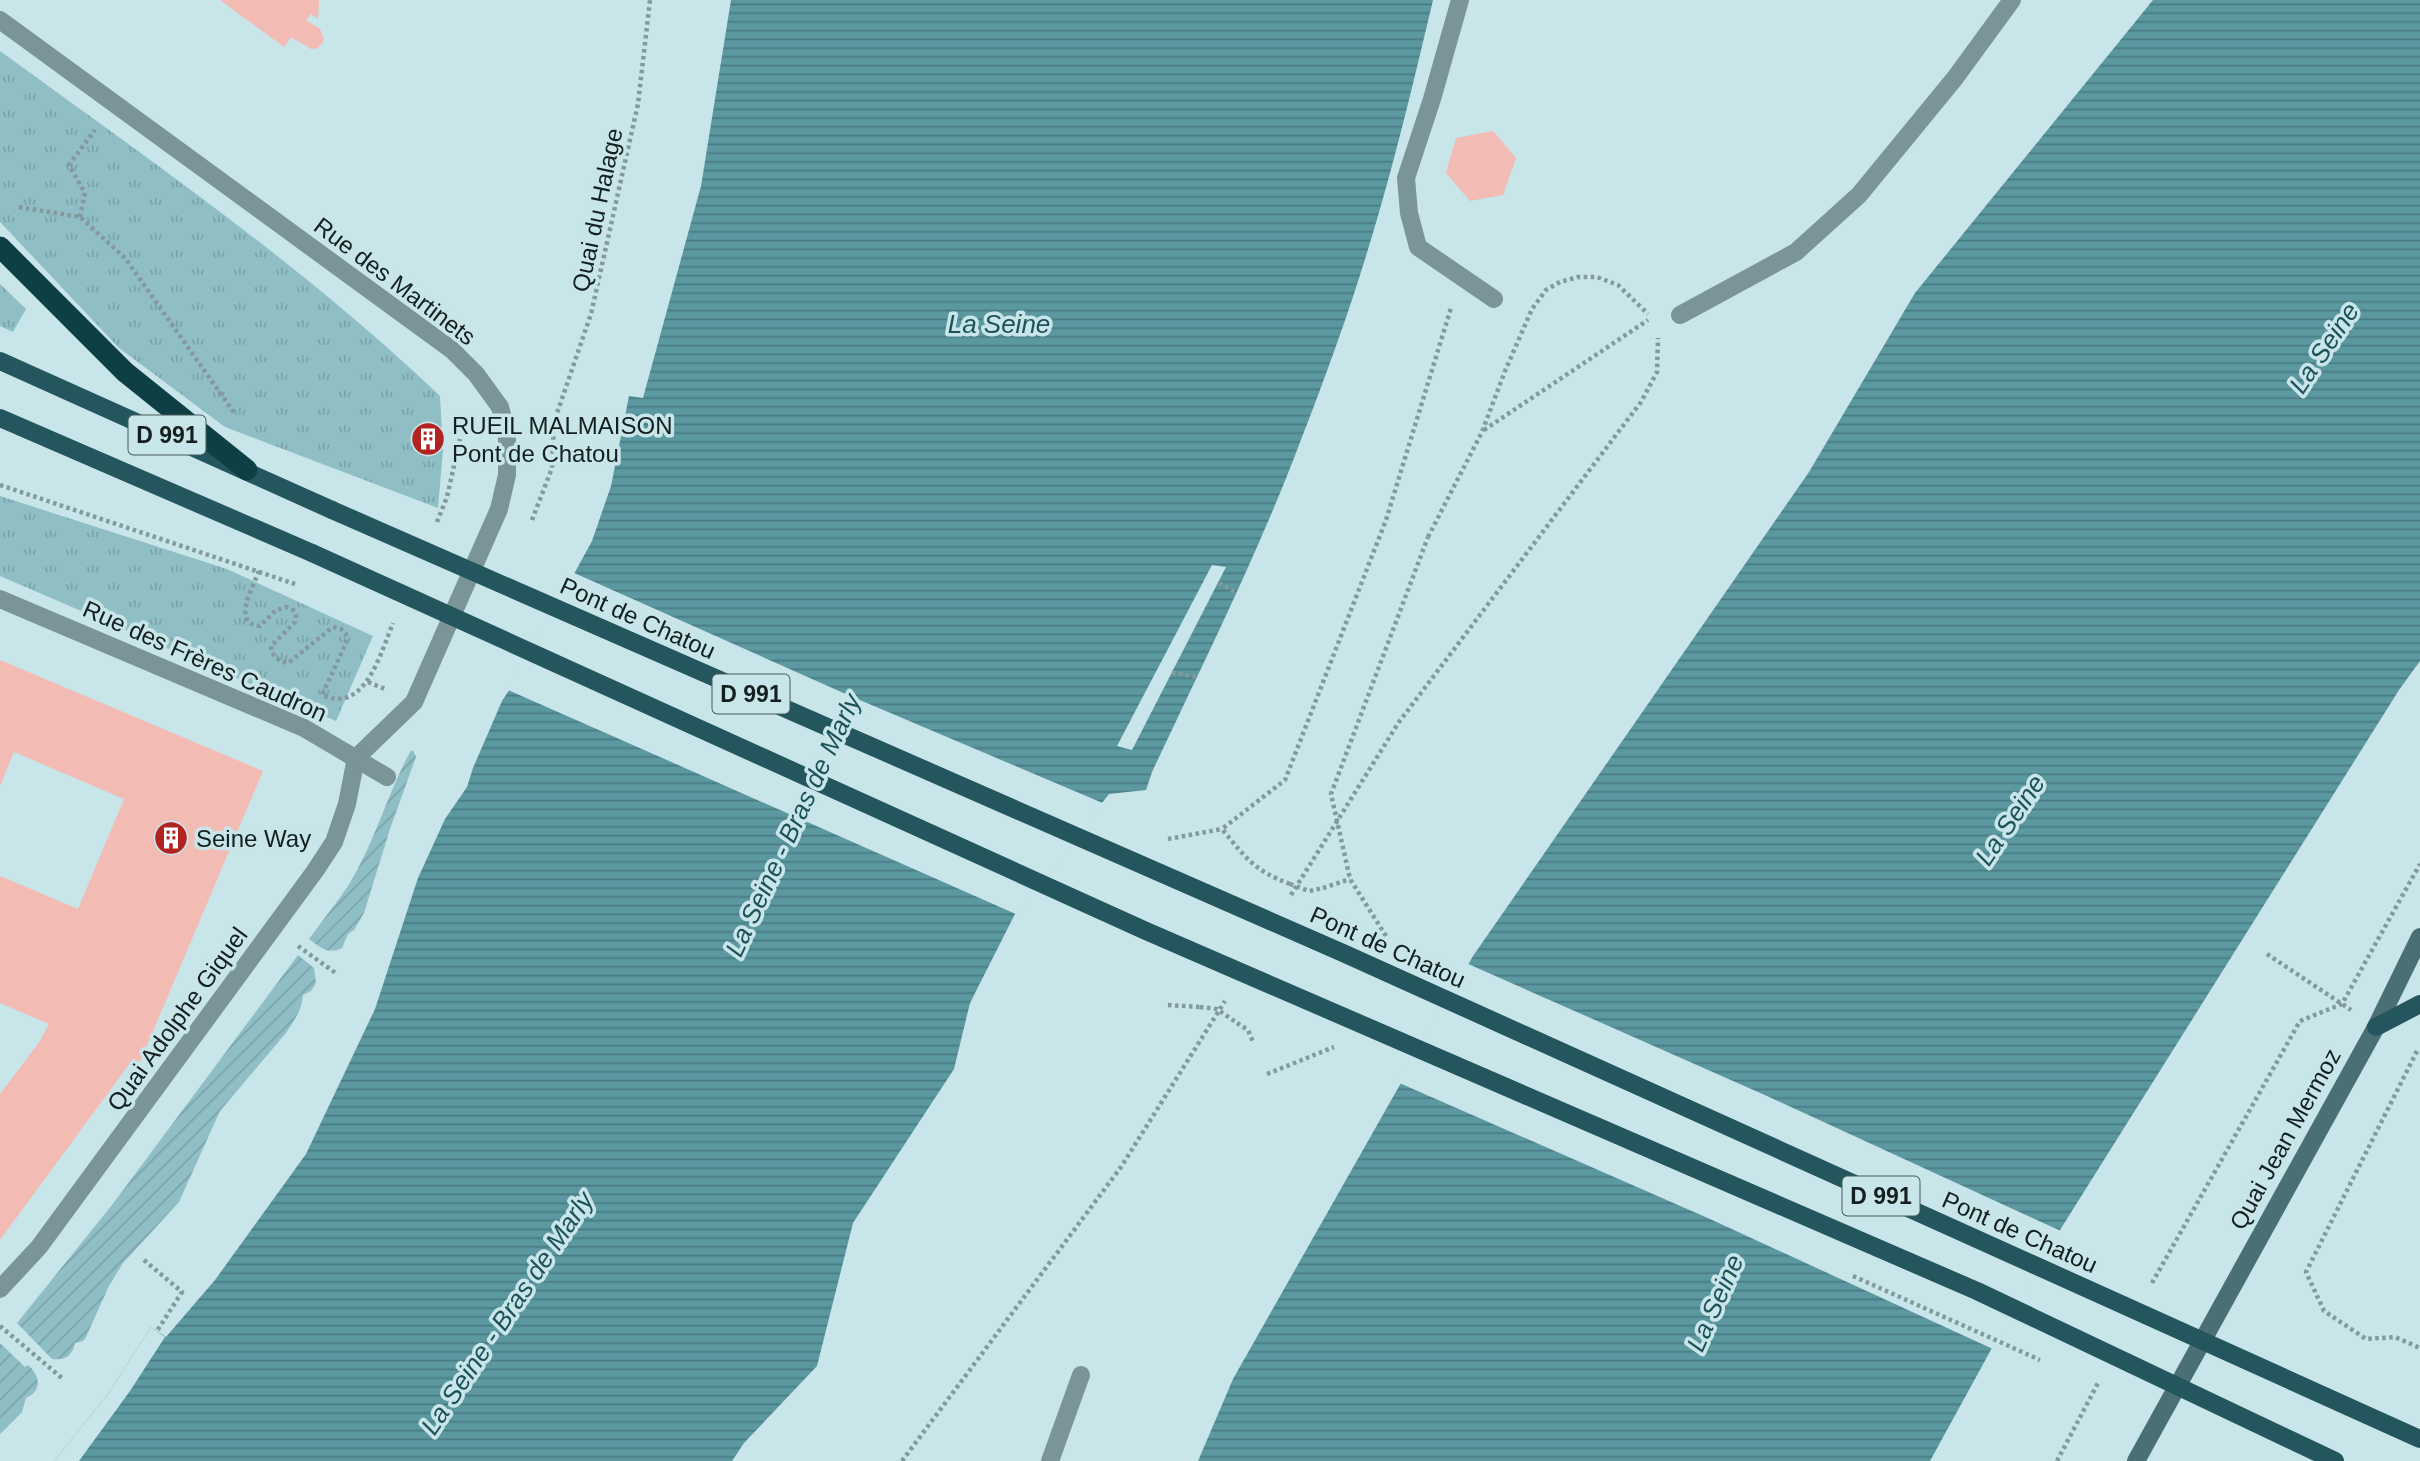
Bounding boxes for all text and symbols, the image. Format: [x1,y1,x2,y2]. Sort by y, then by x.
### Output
street label: Quai du Halage [566,126,628,294]
street label: Rue des Martinets [309,212,481,350]
water label: La Seine [2283,297,2365,399]
water label: La Seine [948,309,1050,339]
place label: RUEIL MALMAISON Pont de Chatou [452,412,673,467]
road number: D 991 [128,416,206,454]
building icon: RUEIL MALMAISON Pont de Chatou [409,420,447,458]
street label: Pont de Chatou [556,572,720,664]
street label: Rue des Frères Caudron [79,595,331,727]
road number: D 991 [712,674,790,714]
water label: La Seine - Bras de Marly [719,687,868,961]
water label: La Seine [1969,769,2051,871]
building icon: Seine Way [152,819,190,857]
place label: Seine Way [196,825,311,852]
street label: Pont de Chatou [1306,901,1470,993]
street label: Quai Adolphe Giquel [101,922,253,1116]
street label: Quai Jean Mermoz [2224,1044,2346,1234]
road number: D 991 [1842,1176,1920,1216]
water label: La Seine - Bras de Marly [415,1184,601,1440]
street label: Pont de Chatou [1938,1186,2102,1278]
water label: La Seine [1680,1250,1750,1356]

